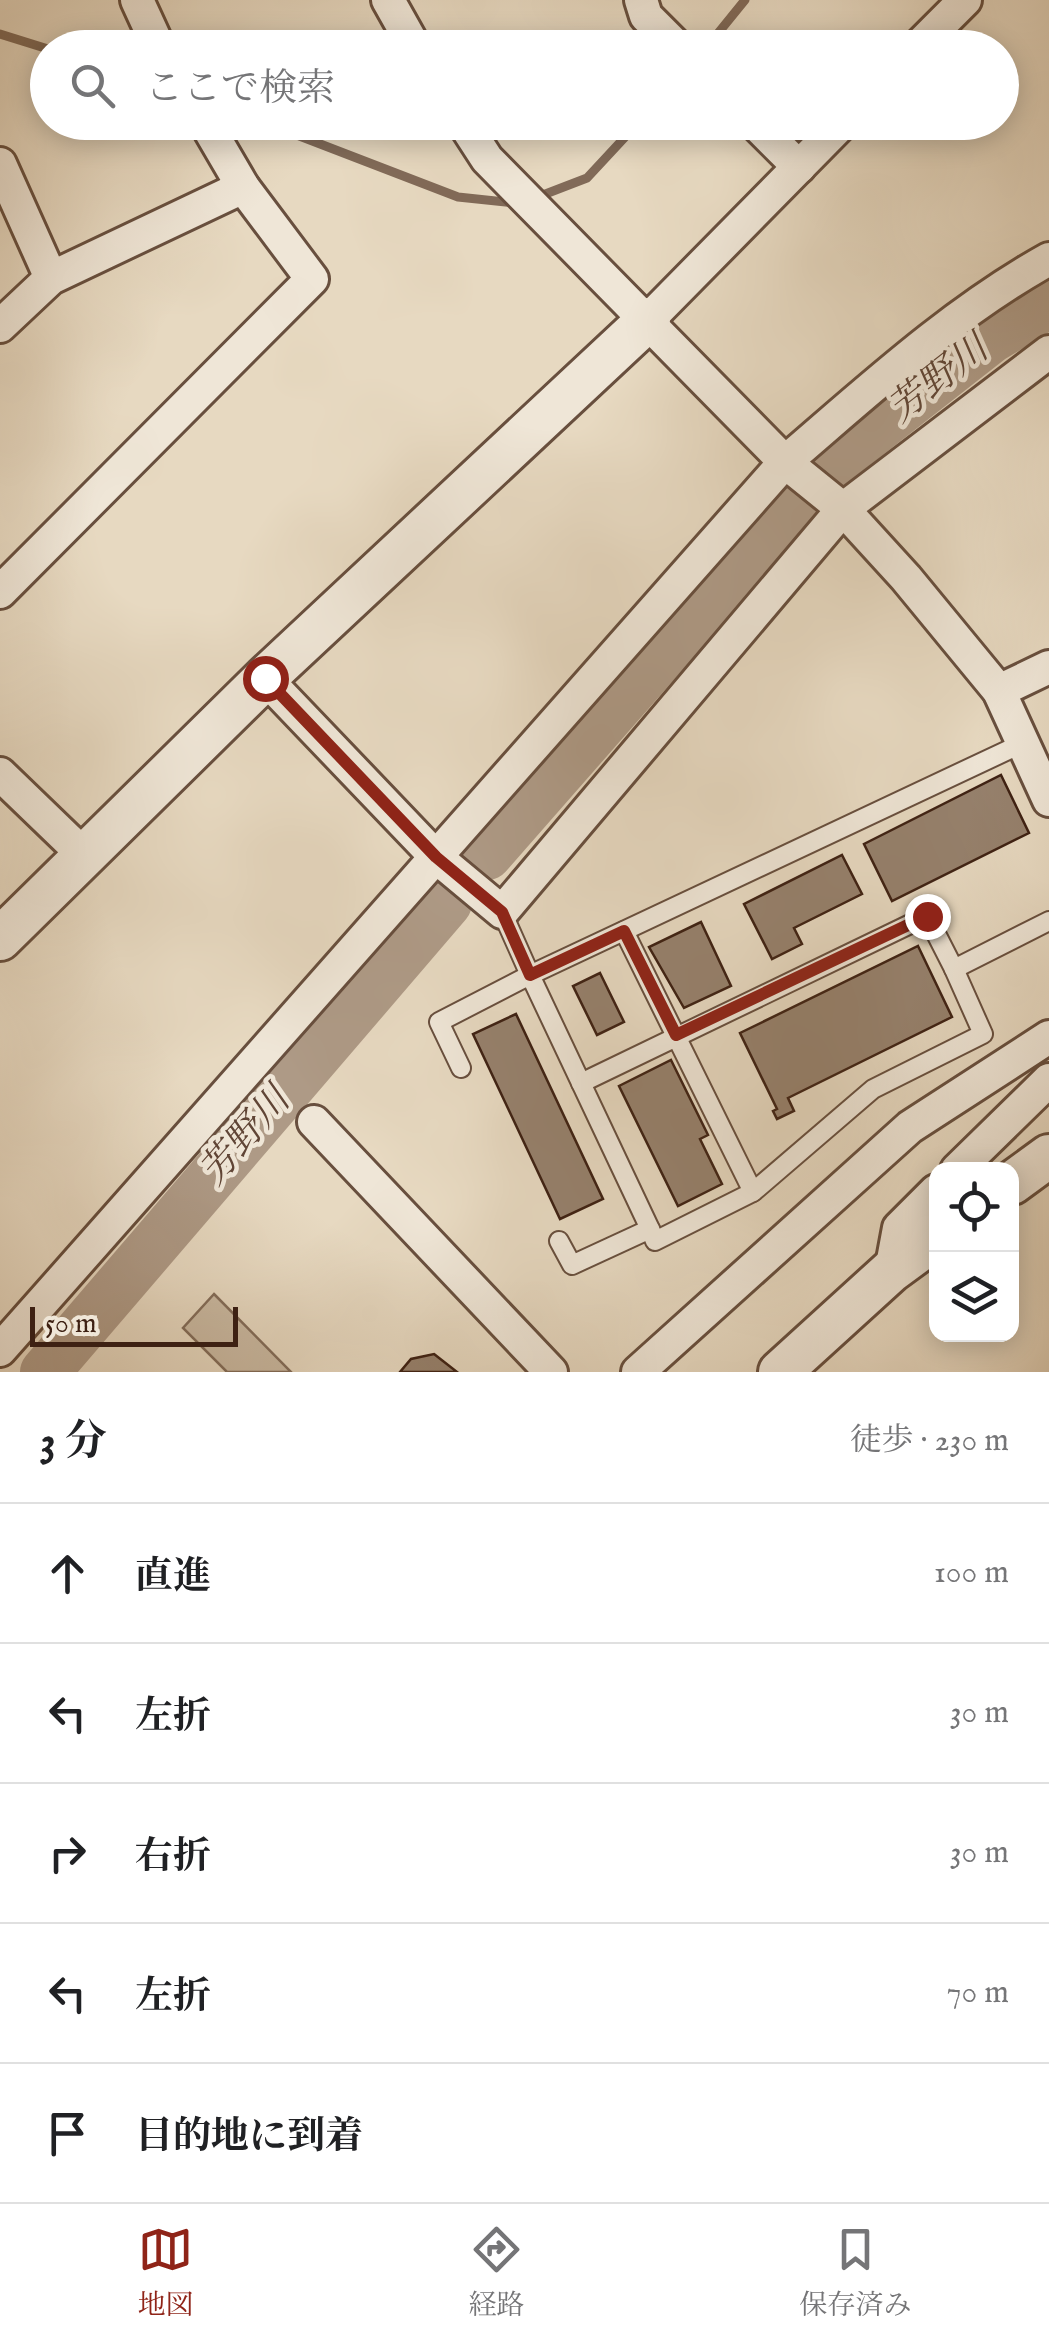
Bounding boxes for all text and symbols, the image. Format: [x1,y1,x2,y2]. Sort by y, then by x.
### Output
search box [30,30,1019,140]
icon: search [65,58,120,113]
text: ここで検索 [145,66,335,114]
water label: 芳野川 [879,324,1002,434]
route start [243,656,289,702]
route end [905,894,951,940]
water label: 芳野川 [190,1075,304,1196]
map controls [929,1162,1019,1342]
button: locate [929,1162,1019,1252]
button: layers [929,1252,1019,1342]
scale bar [30,1302,238,1346]
text: 50 m [45,1307,97,1342]
text: 3 分 [40,1416,107,1469]
text: 徒歩 · 230 m [850,1421,1009,1462]
icon: ahead [40,1546,95,1601]
text: 100 m [934,1553,1009,1594]
text: 直進 [135,1554,211,1602]
icon: left [40,1686,95,1741]
text: 30 m [950,1693,1009,1734]
text: 左折 [135,1694,211,1742]
icon: right [40,1826,95,1881]
text: 30 m [950,1833,1009,1874]
text: 右折 [135,1834,211,1882]
icon: left [40,1966,95,2021]
text: 70 m [947,1973,1009,2014]
text: 左折 [135,1974,211,2022]
icon: arrive [40,2106,95,2161]
text: 目的地に到着 [135,2114,363,2162]
tab: 地図 [137,2222,194,2324]
tab: 経路 [468,2222,525,2324]
tab: 保存済み [799,2222,912,2324]

